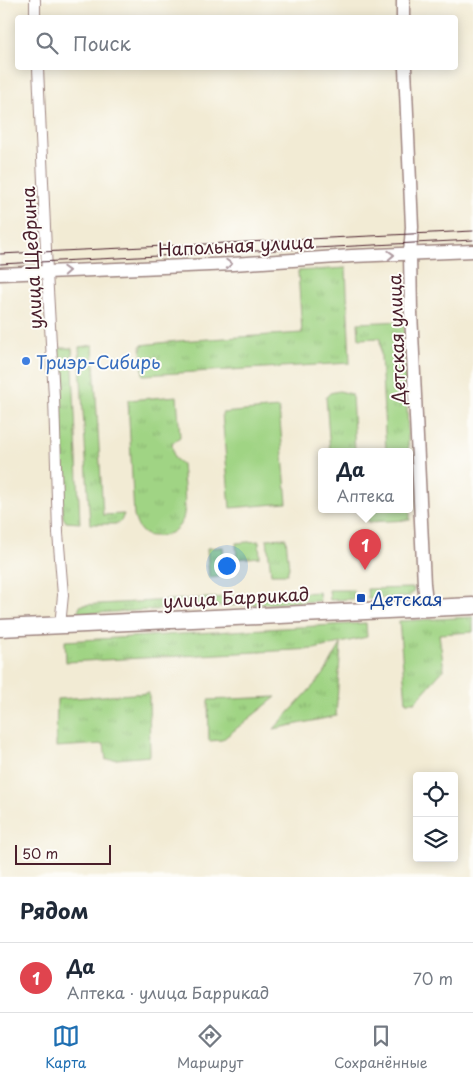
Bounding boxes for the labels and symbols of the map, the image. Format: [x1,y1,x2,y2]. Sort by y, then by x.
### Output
street label: улица Щедрина [14,185,48,330]
street label: Напольная улица [157,227,315,263]
one-way arrow [387,250,395,260]
one-way arrow [225,258,233,269]
one-way arrow [62,266,70,277]
street label: Детская улица [380,273,412,406]
place label: Триэр-Сибирь [36,348,160,375]
marker: Триэр-Сибирь [20,355,32,367]
pin: 1 [349,529,381,570]
your location [214,553,240,579]
street label: улица Баррикад [162,580,310,614]
place label: Детская [370,585,443,612]
marker: Детская [355,592,367,604]
scale bar [15,842,111,865]

